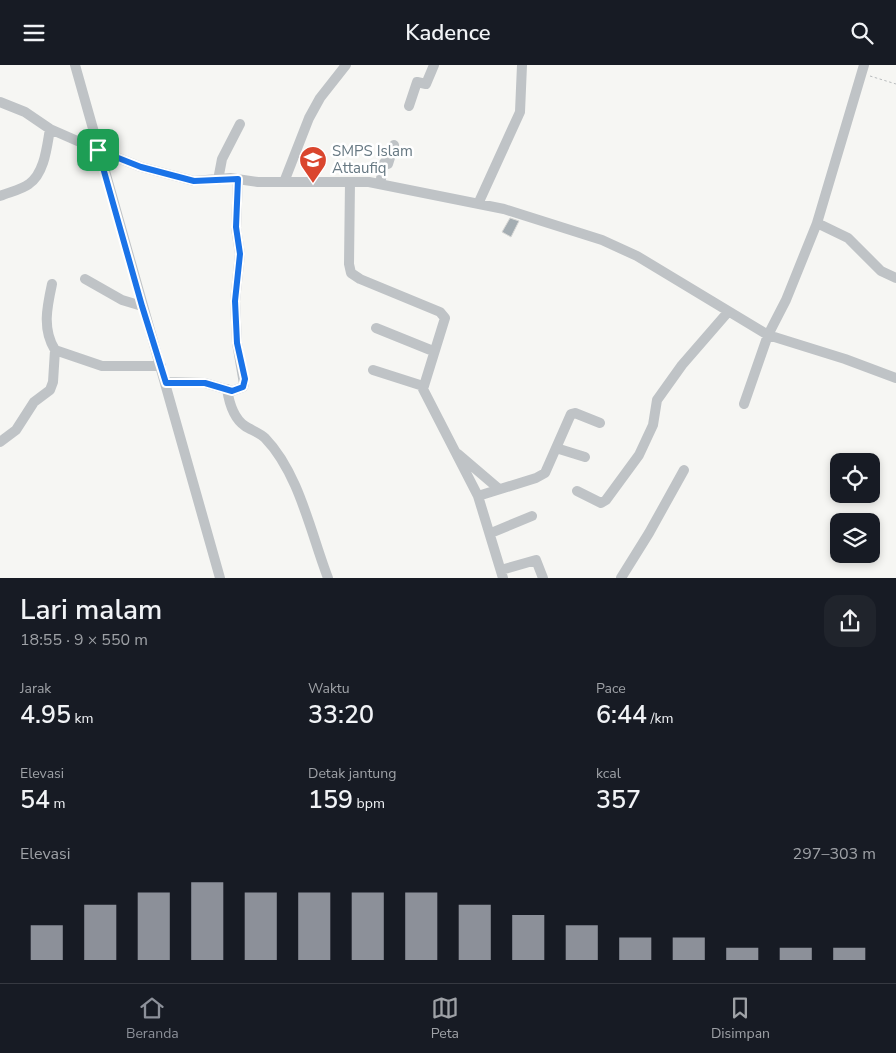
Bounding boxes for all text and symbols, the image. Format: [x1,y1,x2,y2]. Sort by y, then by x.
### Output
text: Kadence [405,18,491,48]
icon: menu [20,19,48,47]
icon: search [848,19,876,47]
pin [77,129,119,171]
icon: arrive [84,136,112,164]
place label: SMPS Islam Attaufiq [332,141,413,178]
school or university icon: SMPS Islam Attaufiq [298,145,328,184]
map controls [830,453,880,563]
button: locate [830,453,880,503]
button: layers [830,513,880,563]
text: Lari malam [20,591,162,629]
button: share [824,595,876,647]
text: 18:55 · 9 × 550 m [20,629,148,651]
text: Jarak [20,679,51,698]
text: Waktu [308,679,350,698]
text: Pace [596,679,626,698]
text: 4.95 [20,698,71,732]
text: 33:20 [308,698,374,732]
text: 6:44 [596,698,647,732]
text: km [71,709,94,728]
text: /km [647,709,673,728]
text: Elevasi [20,764,64,783]
text: Detak jantung [308,764,396,783]
text: kcal [596,764,621,783]
text: 54 [20,783,50,817]
text: 159 [308,783,353,817]
text: 357 [596,783,641,817]
text: m [50,794,66,813]
text: bpm [353,794,385,813]
text: Elevasi [20,843,70,865]
text: 297–303 m [793,843,876,865]
tab: Beranda [126,994,179,1043]
tab: Peta [431,994,459,1043]
tab: Disimpan [711,994,770,1043]

